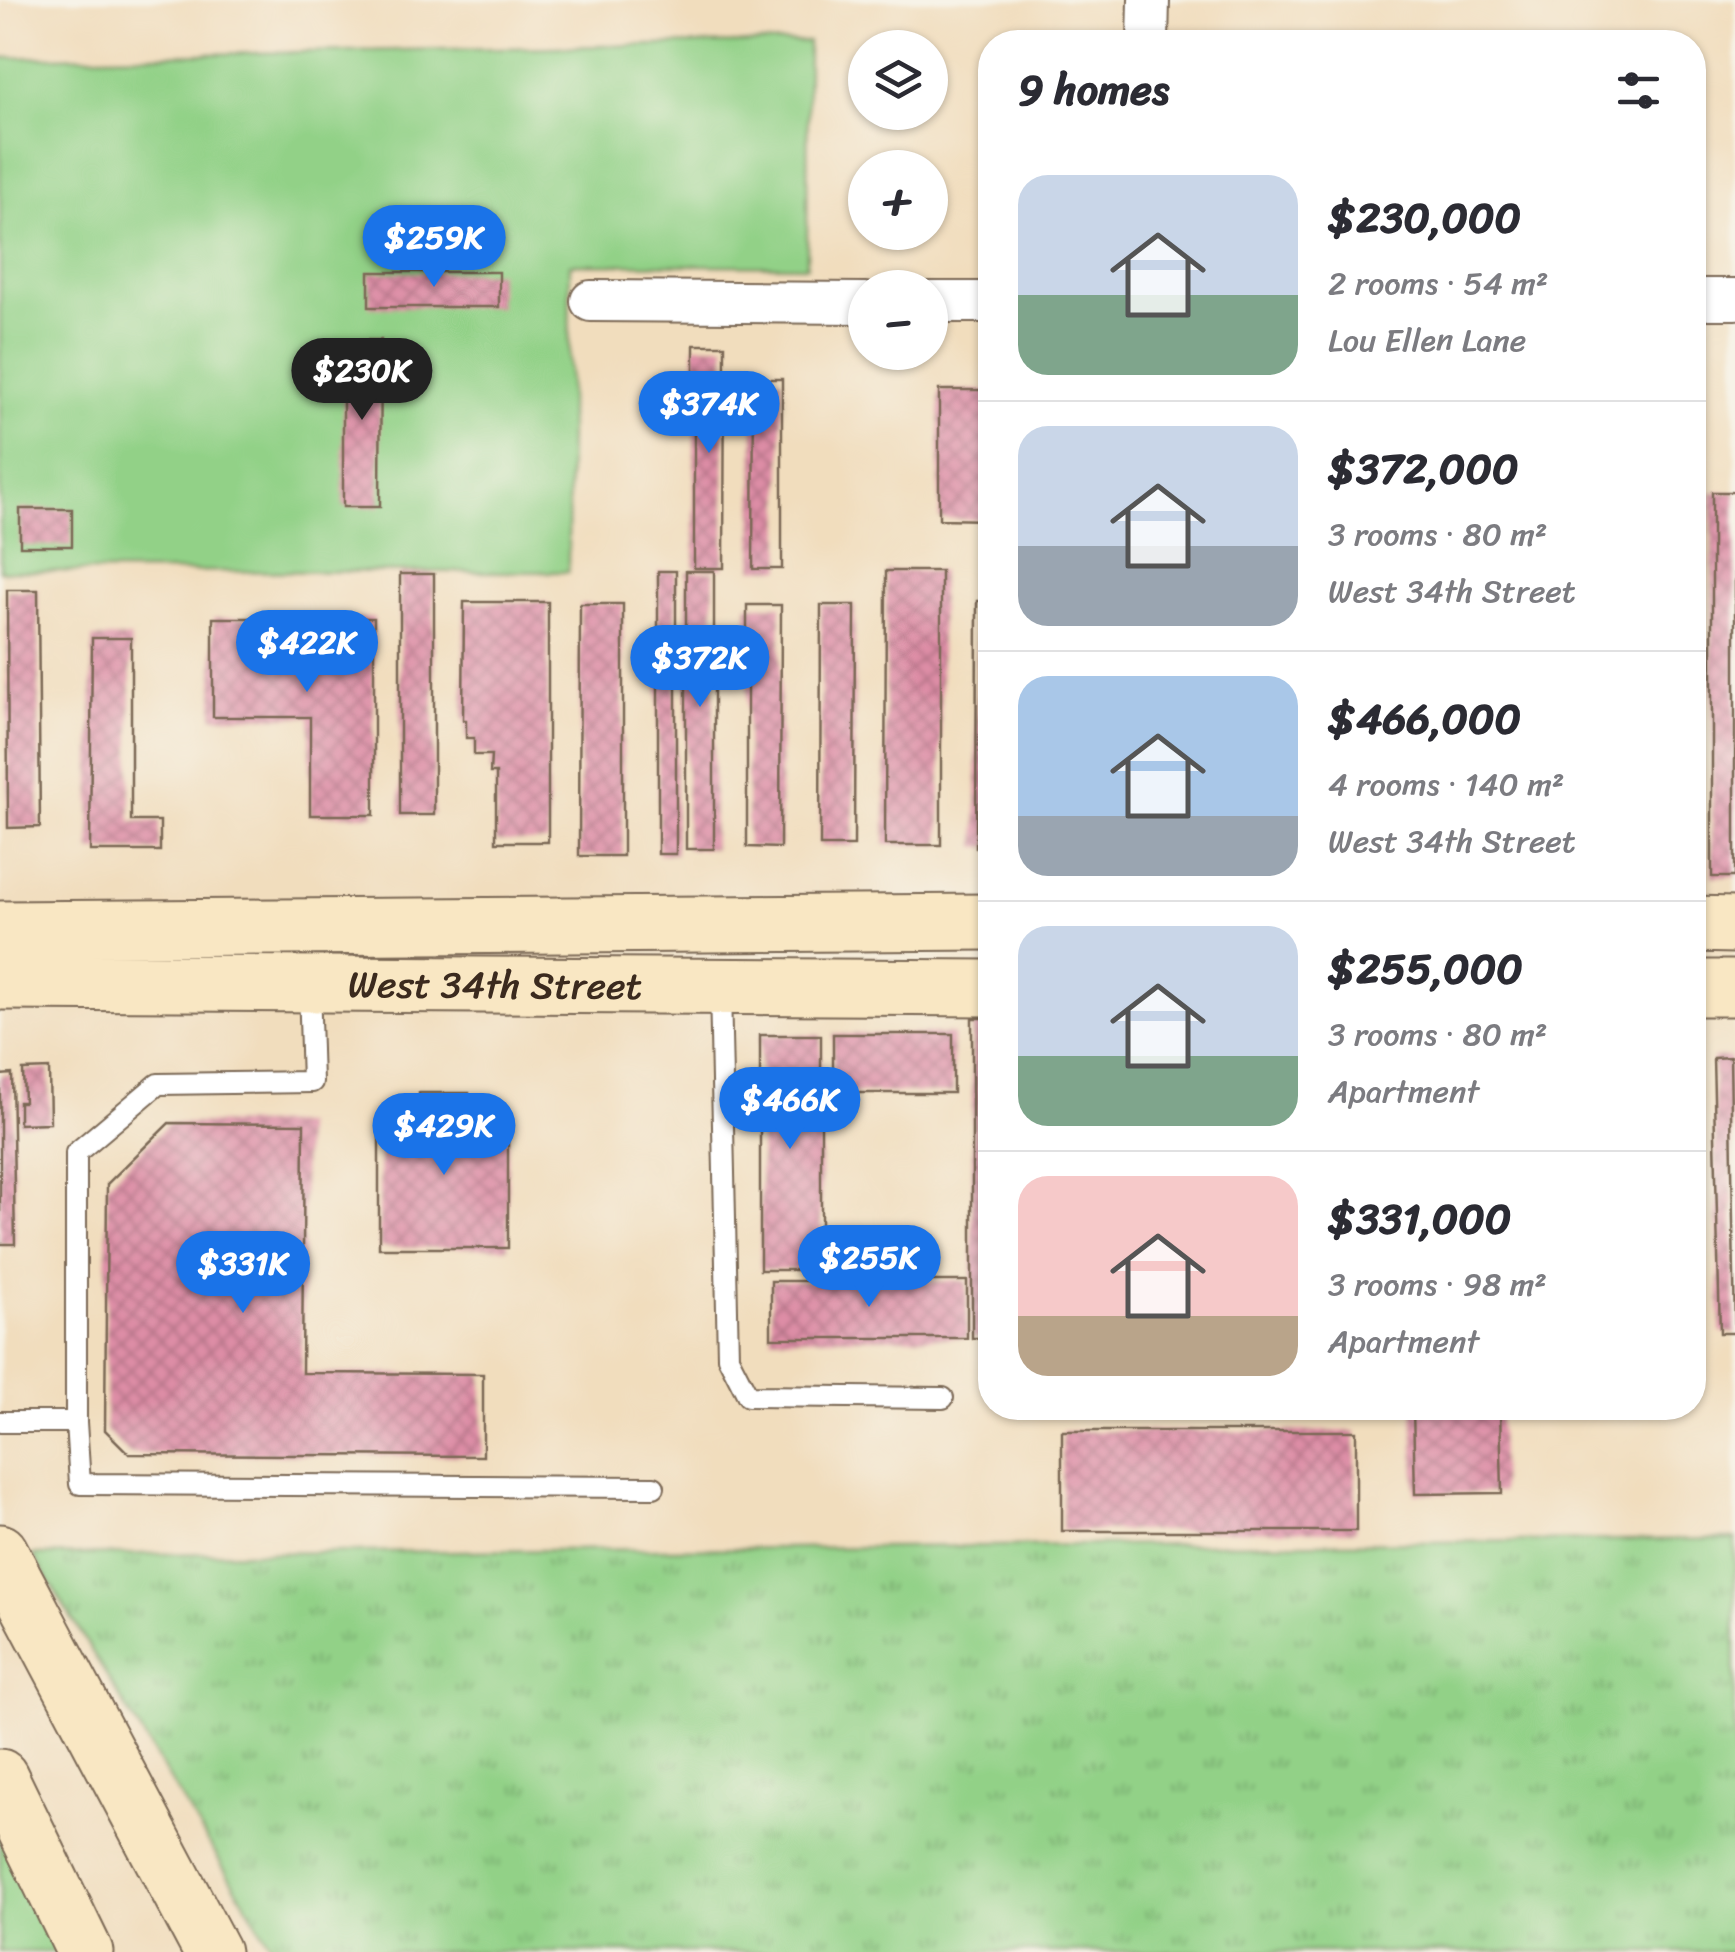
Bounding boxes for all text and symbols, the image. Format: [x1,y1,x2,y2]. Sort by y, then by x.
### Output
map controls [848,30,948,370]
button: layers [848,30,948,130]
text: 9 homes [1018,53,1169,127]
icon: filters [1611,63,1666,118]
button: + [848,150,948,250]
text: $230,000 [1328,181,1521,255]
pin: $259K [364,205,504,290]
text: $259K [385,209,483,266]
icon: home [1098,215,1218,335]
text: 2 rooms · 54 m² [1328,255,1548,312]
button: − [848,270,948,370]
text: Lou Ellen Lane [1328,312,1526,369]
pin: $230K [292,338,432,423]
text: $230K [313,342,411,399]
pin: $374K [639,371,779,456]
text: $374K [661,375,757,432]
text: $372,000 [1328,432,1518,506]
icon: home [1098,466,1218,586]
text: 3 rooms · 80 m² [1328,506,1547,563]
text: West 34th Street [1328,563,1576,620]
pin: $422K [237,610,377,695]
text: $422K [258,614,356,671]
pin: $372K [630,625,770,710]
text: $372K [652,629,748,686]
text: $466,000 [1328,682,1521,756]
icon: home [1098,716,1218,836]
text: 4 rooms · 140 m² [1328,756,1564,813]
text: West 34th Street [1328,813,1576,870]
text: $255,000 [1328,932,1523,1006]
street label: West 34th Street [348,951,642,1019]
icon: home [1098,966,1218,1086]
text: 3 rooms · 80 m² [1328,1006,1547,1063]
text: Apartment [1328,1063,1479,1120]
pin: $466K [720,1067,860,1152]
text: $466K [741,1071,839,1128]
pin: $429K [374,1093,514,1178]
text: $429K [394,1097,494,1154]
text: $331,000 [1328,1182,1511,1256]
icon: home [1098,1216,1218,1336]
pin: $255K [799,1225,939,1310]
text: $255K [820,1229,918,1286]
pin: $331K [173,1231,313,1316]
text: $331K [198,1235,288,1292]
text: 3 rooms · 98 m² [1328,1256,1547,1313]
text: Apartment [1328,1313,1479,1370]

